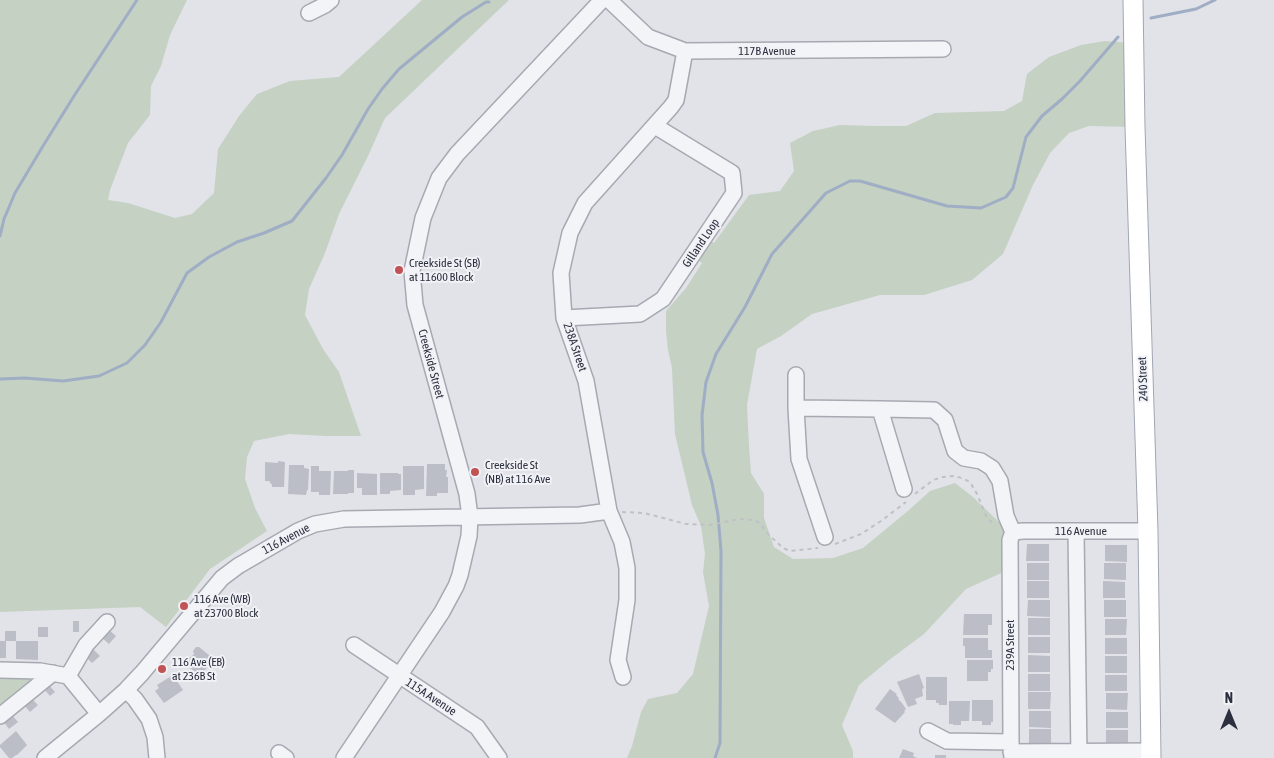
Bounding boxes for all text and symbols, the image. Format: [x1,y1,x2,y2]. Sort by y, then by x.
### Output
street label: 117B Avenue [738,44,796,58]
street label: Gilland Loop [679,216,723,270]
place label: Creekside St (SB) at 11600 Block [409,256,480,284]
marker: Creekside St (SB) at 11600 Block [393,264,405,276]
street label: 238A Street [560,321,590,373]
street label: Creekside Street [415,328,447,400]
street label: 240 Street [1135,356,1151,402]
place label: Creekside St (NB) at 116 Ave [485,458,551,486]
marker: Creekside St (NB) at 116 Ave [469,466,481,478]
street label: 116 Avenue [260,520,312,558]
street label: 116 Avenue [1055,524,1107,538]
place label: 116 Ave (WB) at 23700 Block [194,592,259,620]
marker: 116 Ave (WB) at 23700 Block [178,600,190,612]
street label: 239A Street [1003,620,1017,670]
place label: 116 Ave (EB) at 236B St [172,655,225,683]
marker: 116 Ave (EB) at 236B St [156,663,168,675]
street label: 115A Avenue [403,675,459,719]
north arrow [1204,688,1254,738]
text: N [1225,690,1233,706]

